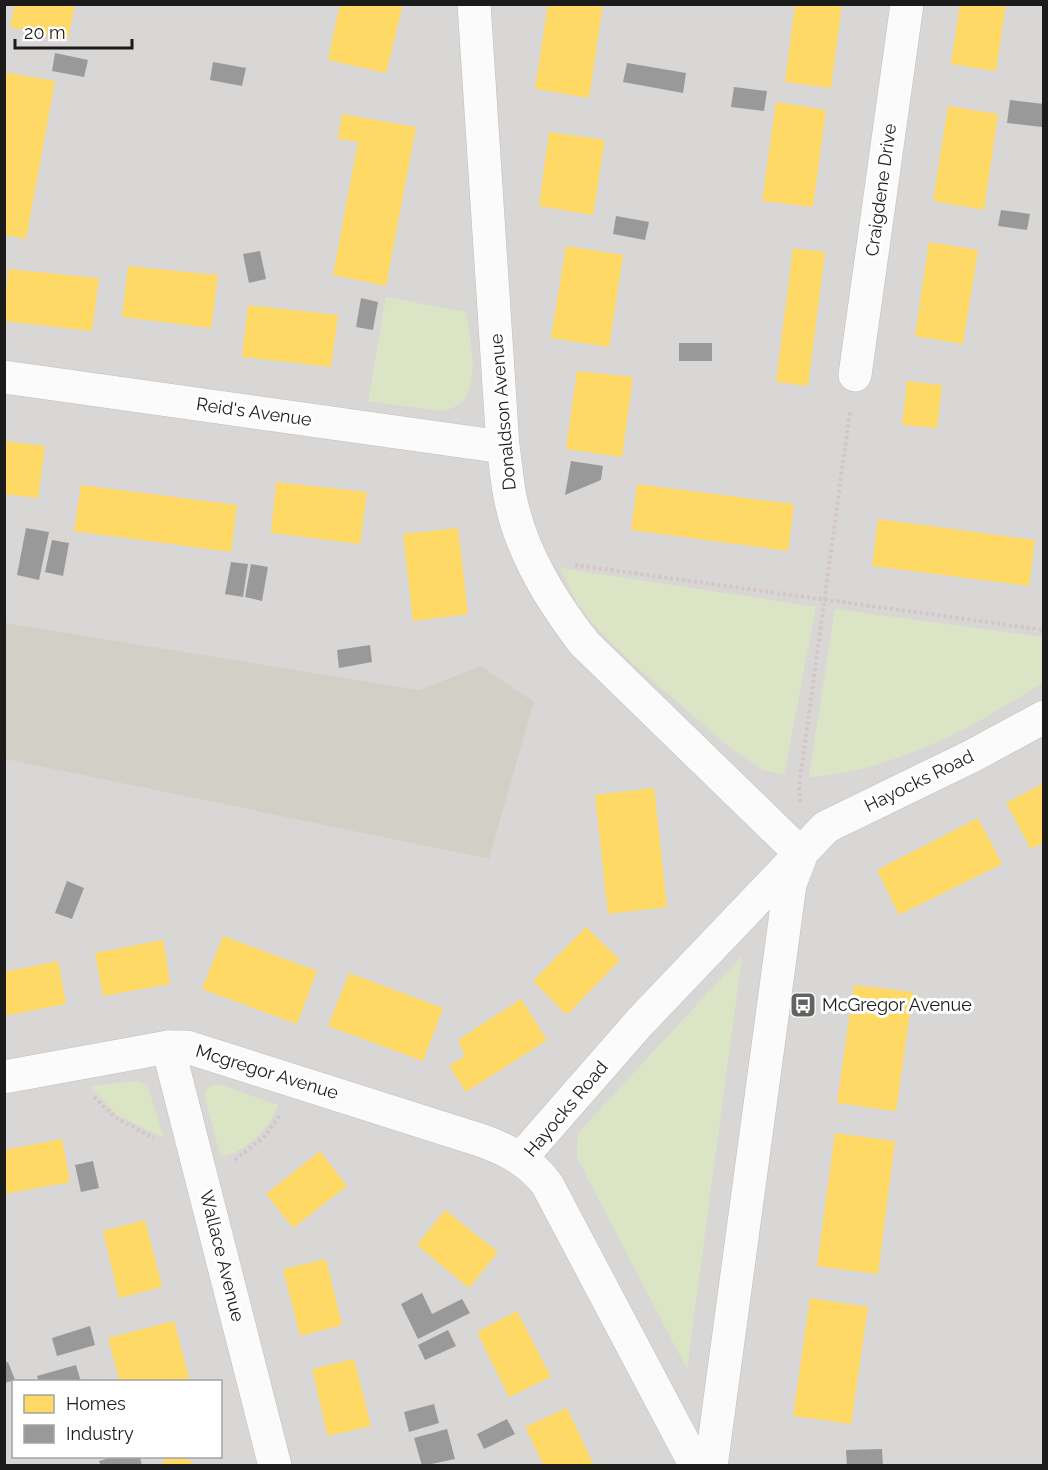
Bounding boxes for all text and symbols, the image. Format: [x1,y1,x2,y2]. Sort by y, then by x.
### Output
scale bar [15,12,132,50]
text: 20 m [24,22,66,43]
street label: Craigdene Drive [861,122,900,258]
street label: Donaldson Avenue [485,332,520,491]
street label: Reid's Avenue [195,393,314,430]
street label: Hayocks Road [861,745,977,816]
bus stop icon: McGregor Avenue [788,990,818,1020]
place label: McGregor Avenue [822,994,972,1015]
street label: Mcgregor Avenue [193,1040,341,1103]
street label: Hayocks Road [519,1056,612,1161]
street label: Wallace Avenue [196,1188,249,1324]
legend [12,1380,222,1458]
text: Homes [66,1393,126,1414]
text: Industry [66,1423,134,1444]

